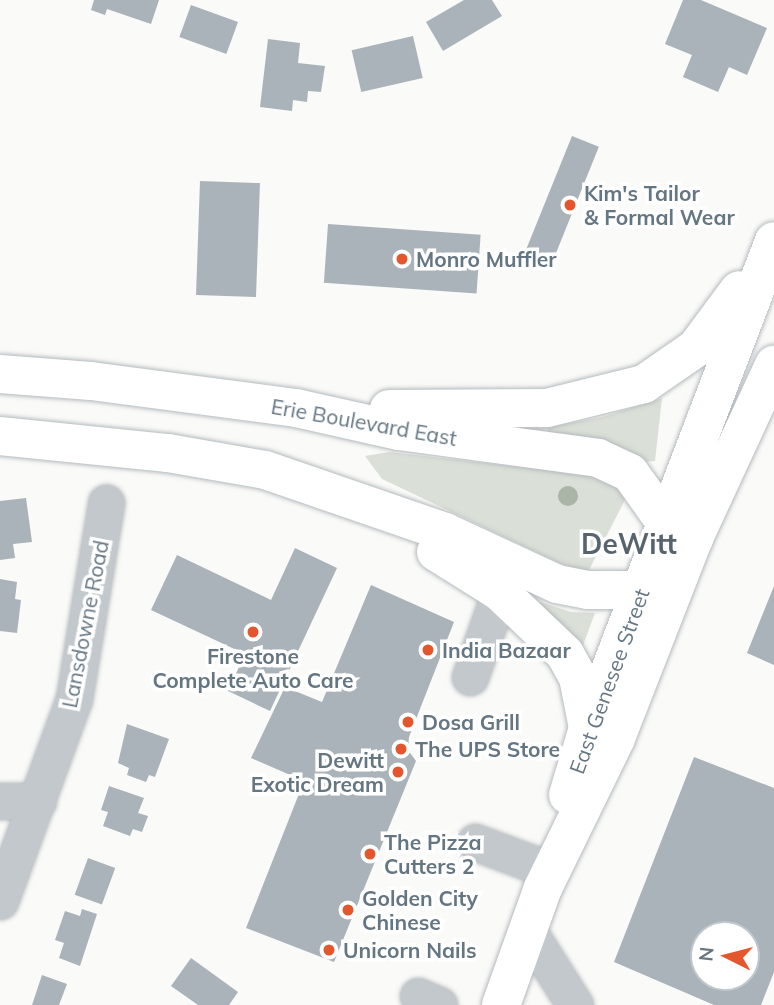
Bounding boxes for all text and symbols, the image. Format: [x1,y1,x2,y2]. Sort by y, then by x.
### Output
place label: Kim's Tailor & Formal Wear [584,180,735,230]
marker: Kim's Tailor & Formal Wear [562,197,578,213]
place label: Monro Muffler [416,246,557,272]
marker: Monro Muffler [394,251,410,267]
street label: Erie Boulevard East [269,393,459,451]
district label: DeWitt [581,527,677,561]
street label: Lansdowne Road [56,538,114,710]
street label: East Genesee Street [564,585,654,777]
marker: Firestone Complete Auto Care [245,624,261,640]
place label: India Bazaar [442,637,571,663]
marker: India Bazaar [420,642,436,658]
place label: Firestone Complete Auto Care [153,643,353,693]
place label: Dosa Grill [422,709,520,735]
marker: Dosa Grill [400,714,416,730]
place label: The UPS Store [415,736,560,762]
marker: The UPS Store [393,741,409,757]
place label: Dewitt Exotic Dream [251,747,384,797]
marker: Dewitt Exotic Dream [390,764,406,780]
place label: The Pizza Cutters 2 [384,829,481,879]
marker: The Pizza Cutters 2 [362,846,378,862]
place label: Golden City Chinese [362,885,478,935]
marker: Golden City Chinese [340,902,356,918]
north arrow [690,921,760,991]
place label: Unicorn Nails [343,937,477,963]
marker: Unicorn Nails [321,942,337,958]
text: N [693,946,719,962]

